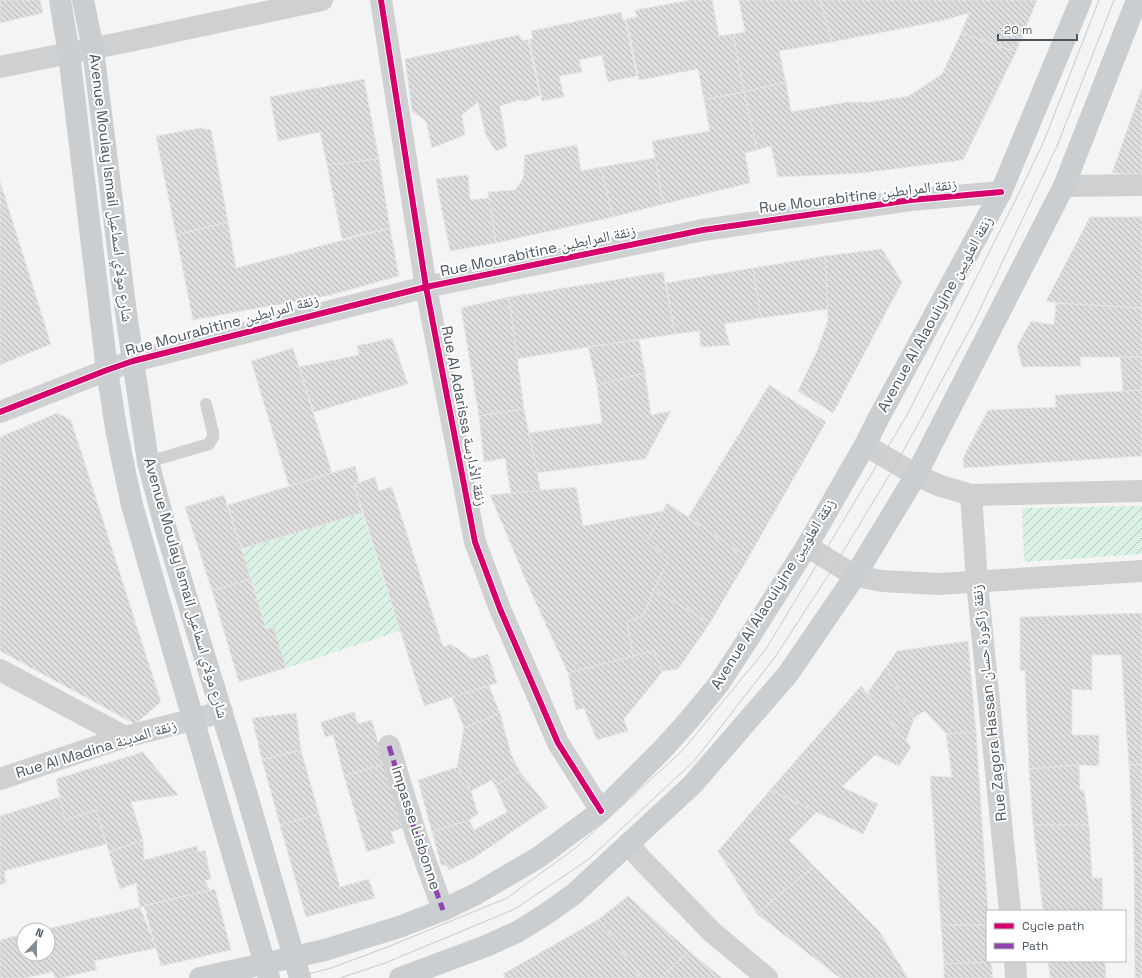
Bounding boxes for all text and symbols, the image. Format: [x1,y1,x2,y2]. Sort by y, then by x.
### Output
scale bar [998,16,1077,42]
text: 20 m [1004,22,1032,38]
street label: Avenue Moulay Ismail شارع مولاي اسماعيل [83,53,137,324]
street label: Rue Mourabitine زنقة المرابطين [758,174,958,218]
street label: Avenue Al Alaouiyine زنقة العلويين [873,212,997,416]
street label: Rue Mourabitine زنقة المرابطين [438,220,638,282]
street label: Rue Mourabitine زنقة المرابطين [123,289,321,360]
street label: Rue Al Adarissa زنقة الأدارسة [438,324,491,508]
street label: Avenue Moulay Ismail شارع مولاي اسماعيل [137,455,233,721]
street label: Avenue Al Alaouiyine زنقة العلويين [706,495,840,693]
street label: Rue Zagora Hassan زنقة زاكورة حسان [967,583,1011,822]
street label: Rue Al Madina زنقة المدينة [13,715,179,782]
street label: Impasse Lisbonne [387,763,446,892]
legend [986,910,1126,962]
text: Cycle path [1022,918,1084,934]
north arrow [16,922,56,962]
text: N [34,925,46,941]
text: Path [1022,938,1048,954]

